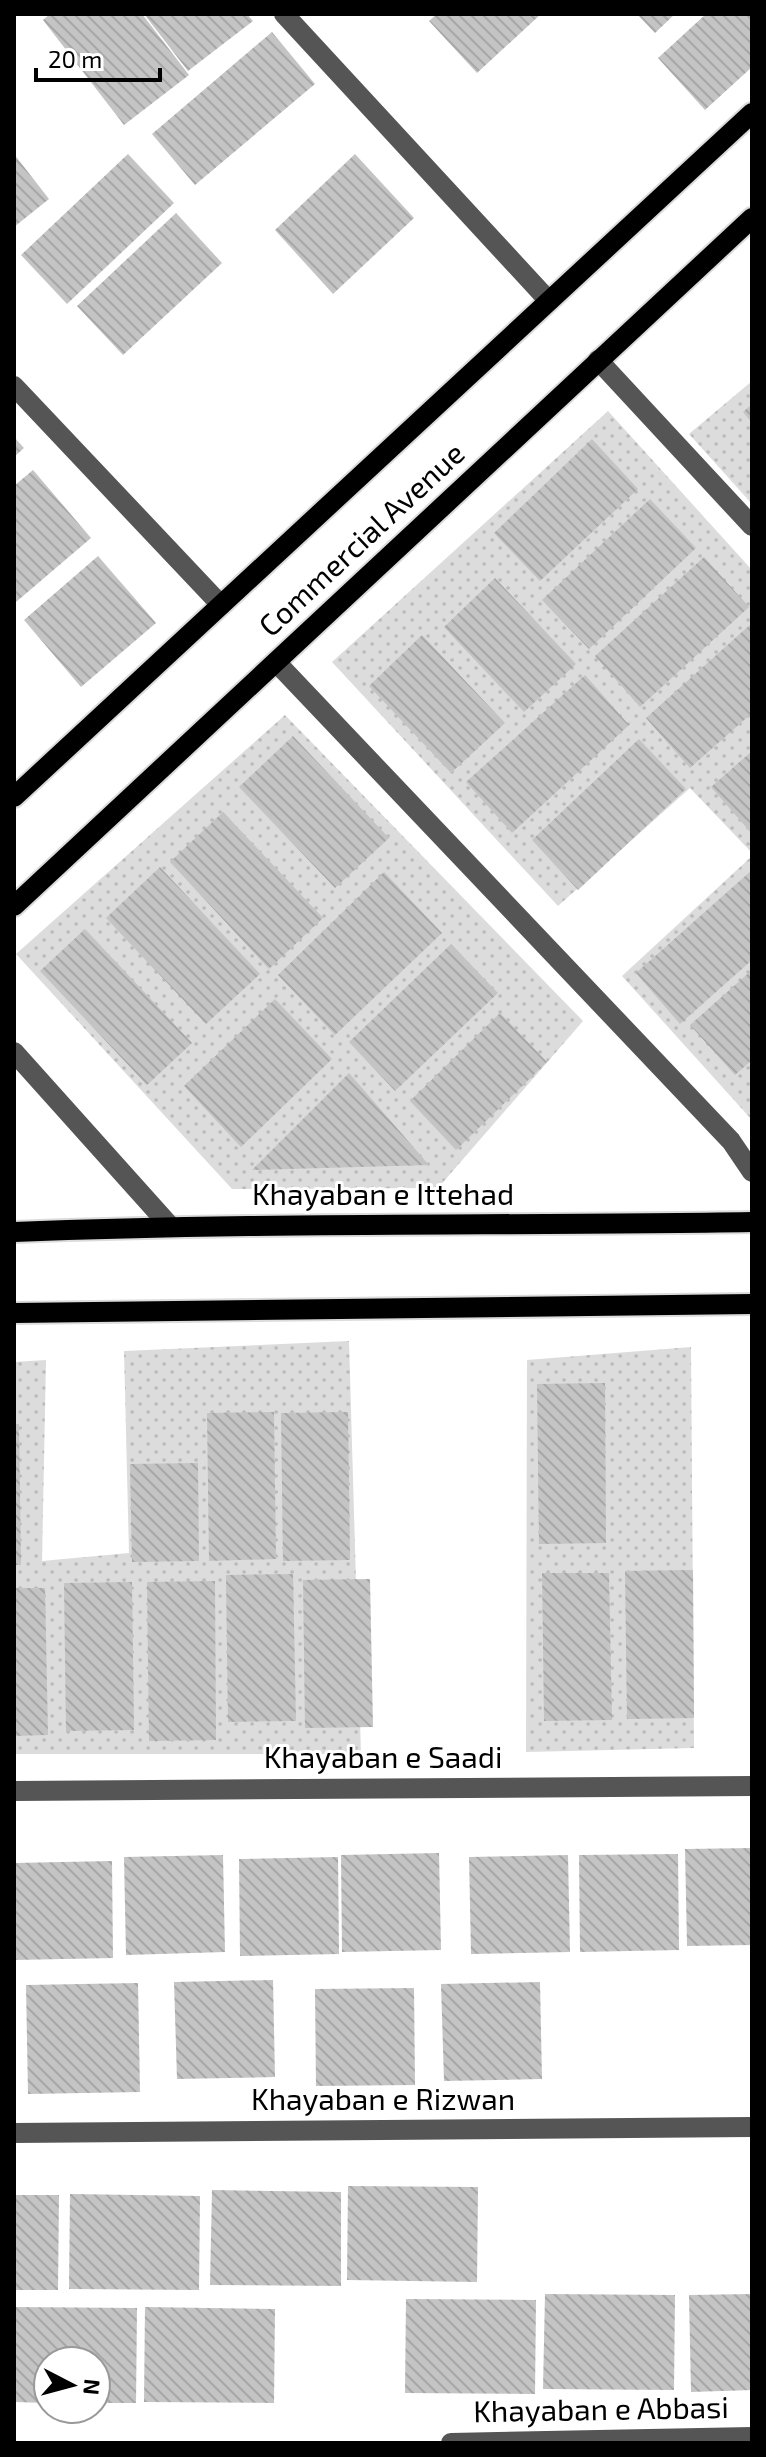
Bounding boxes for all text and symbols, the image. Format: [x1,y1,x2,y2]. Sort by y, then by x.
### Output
scale bar [36,32,160,82]
text: 20 m [48,44,102,73]
street label: Commercial Avenue [250,434,471,643]
street label: Khayaban e Ittehad [252,1175,514,1211]
street label: Khayaban e Saadi [264,1738,502,1774]
street label: Khayaban e Rizwan [251,2080,515,2116]
north arrow [32,2345,112,2425]
text: N [79,2378,107,2396]
street label: Khayaban e Abbasi [473,2388,729,2428]

